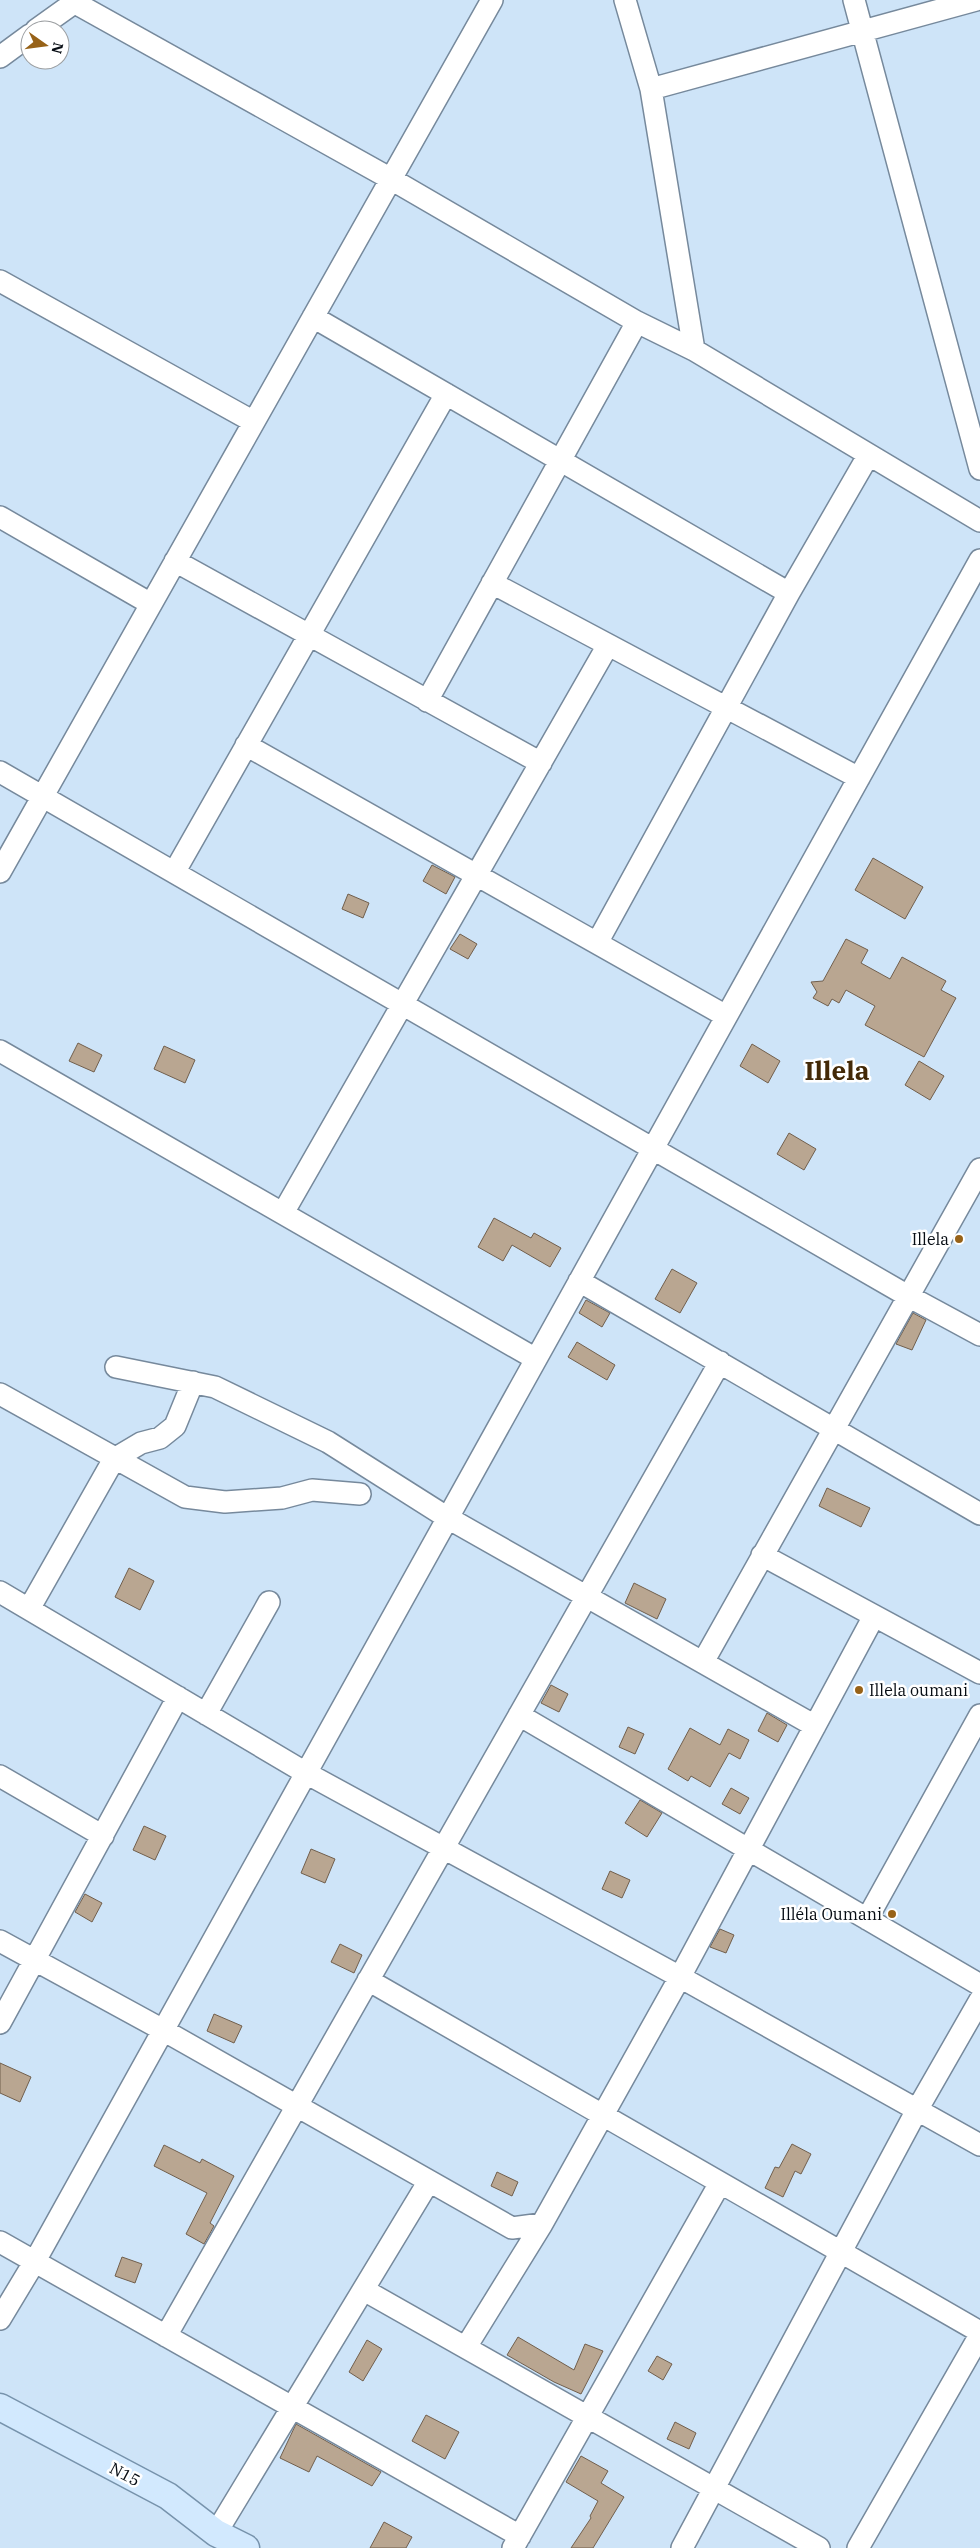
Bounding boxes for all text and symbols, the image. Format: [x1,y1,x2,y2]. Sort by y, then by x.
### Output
north arrow [20,20,70,70]
text: N [48,41,68,56]
district label: Illela [805,1053,870,1087]
place label: Illela [912,1229,949,1249]
marker: Illela [953,1233,965,1245]
place label: Illela oumani [869,1680,968,1700]
marker: Illela oumani [853,1684,865,1696]
place label: Illéla Oumani [780,1904,882,1924]
marker: Illéla Oumani [886,1908,898,1920]
street label: N15 [106,2458,144,2490]

